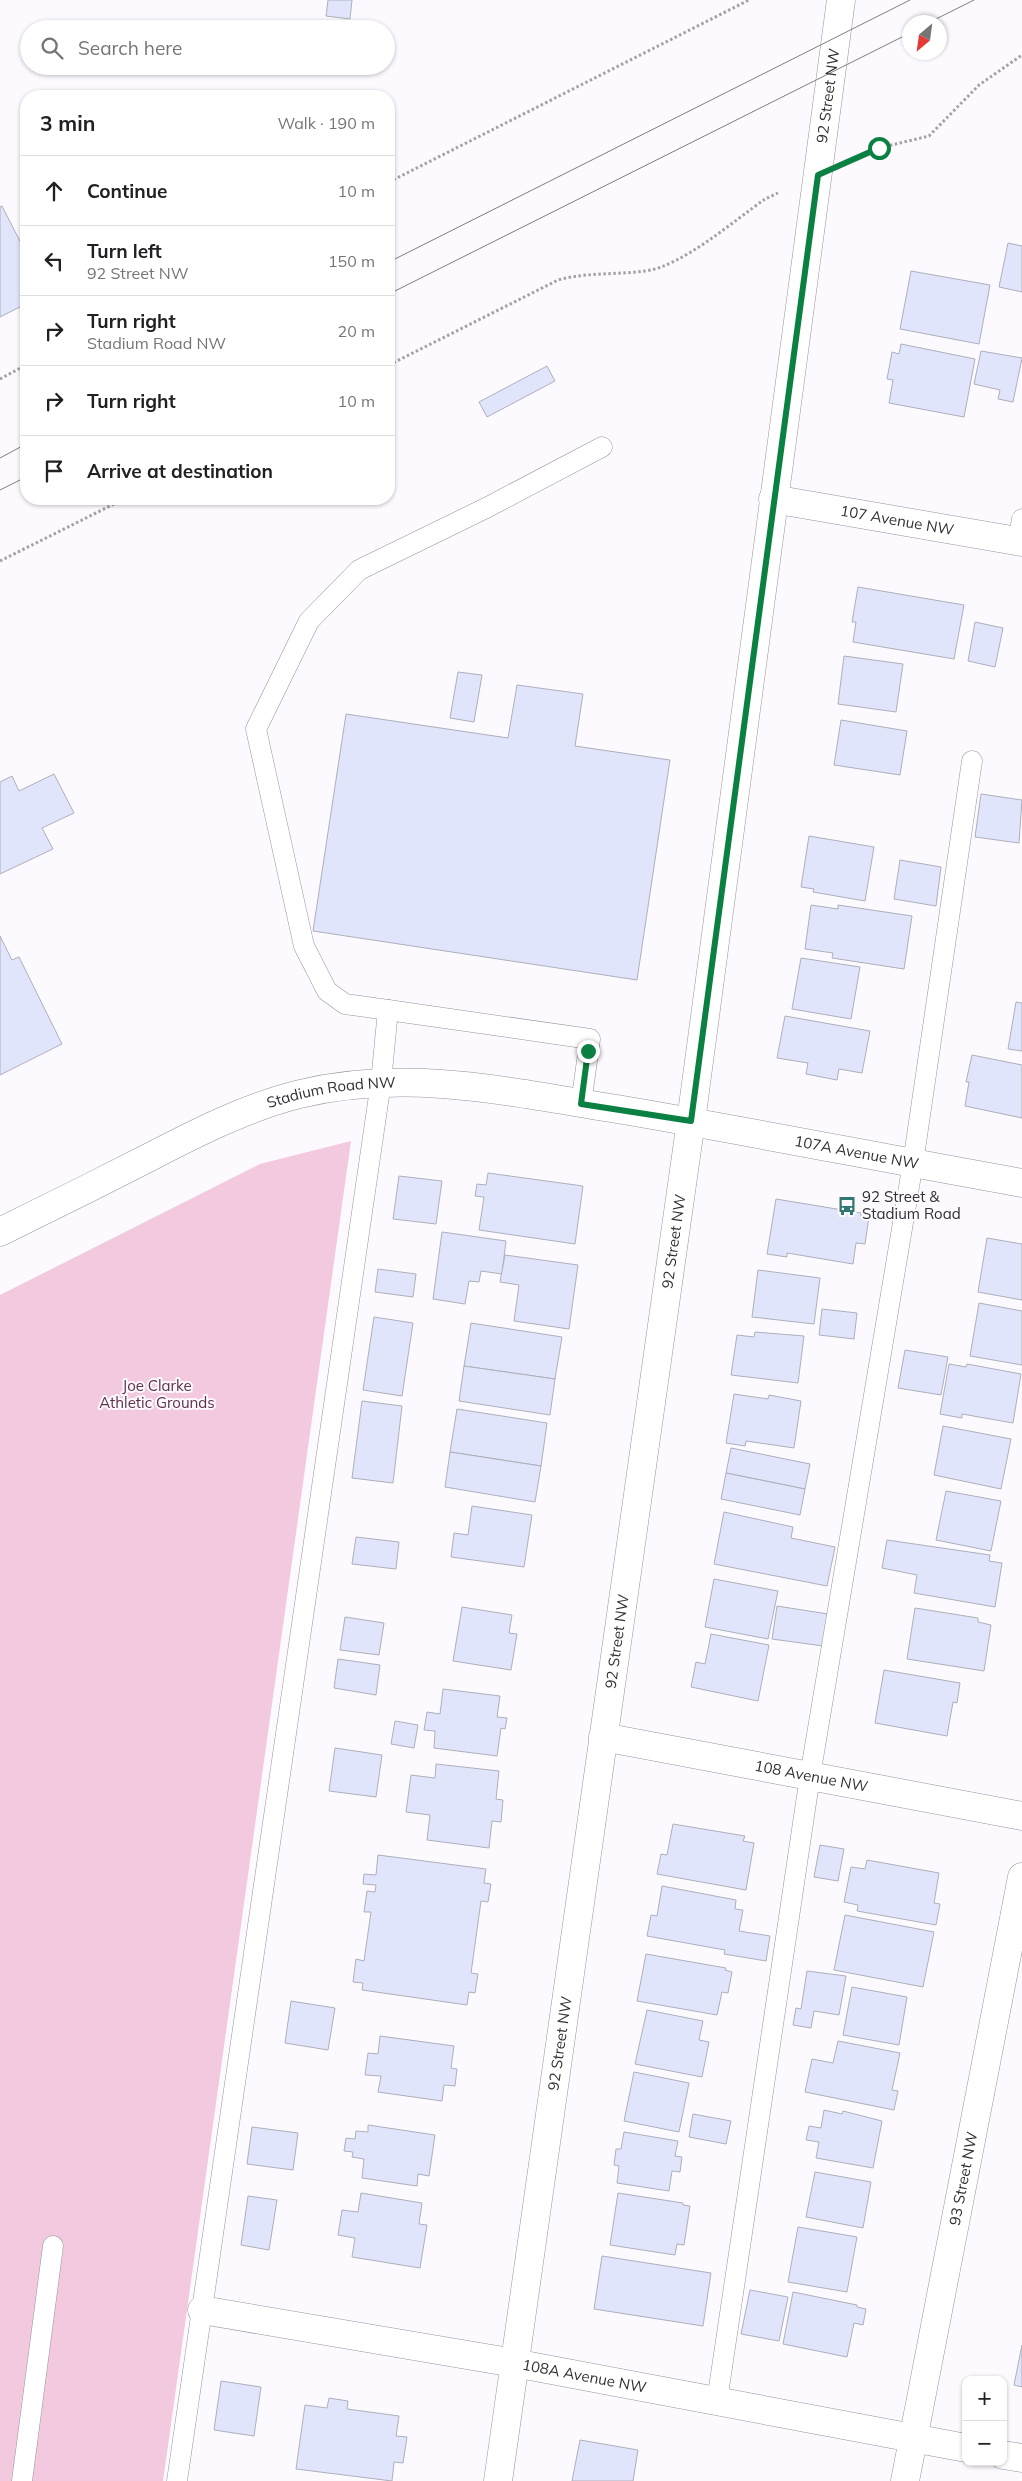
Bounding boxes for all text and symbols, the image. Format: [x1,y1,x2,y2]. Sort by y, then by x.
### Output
north arrow [902,15,947,60]
search box [20,20,395,75]
icon: search [38,34,66,62]
text: Search here [78,36,182,60]
street label: 92 Street NW [812,47,843,144]
text: 3 min [40,110,95,136]
text: Walk · 190 m [277,113,375,133]
route start [868,137,891,160]
icon: ahead [40,177,68,205]
text: Continue [87,179,167,203]
text: 10 m [338,181,375,201]
text: Turn left [87,239,162,263]
icon: left [40,247,68,275]
text: 150 m [328,251,375,271]
text: 92 Street NW [87,263,189,283]
text: Turn right [87,309,176,333]
icon: right [40,317,68,345]
text: 20 m [338,321,375,341]
text: Stadium Road NW [87,333,226,353]
icon: right [40,387,68,415]
text: Turn right [87,389,176,413]
text: 10 m [338,391,375,411]
icon: arrive [40,457,68,485]
text: Arrive at destination [87,459,273,483]
street label: 107 Avenue NW [839,501,956,539]
route end [577,1040,600,1063]
street label: Stadium Road NW [264,1072,396,1112]
street label: 107A Avenue NW [793,1131,921,1173]
place label: 92 Street & Stadium Road [862,1187,961,1223]
street label: 92 Street NW [657,1193,690,1290]
bus stop icon: 92 Street & Stadium Road [836,1195,858,1217]
park label: Joe Clarke Athletic Grounds [99,1376,215,1412]
street label: 92 Street NW [601,1593,633,1690]
street label: 108 Avenue NW [753,1756,870,1796]
street label: 92 Street NW [544,1994,576,2092]
street label: 93 Street NW [945,2130,982,2227]
street label: 108A Avenue NW [521,2355,648,2397]
map controls [962,2376,1007,2466]
button: + [962,2376,1007,2421]
button: − [962,2421,1007,2466]

